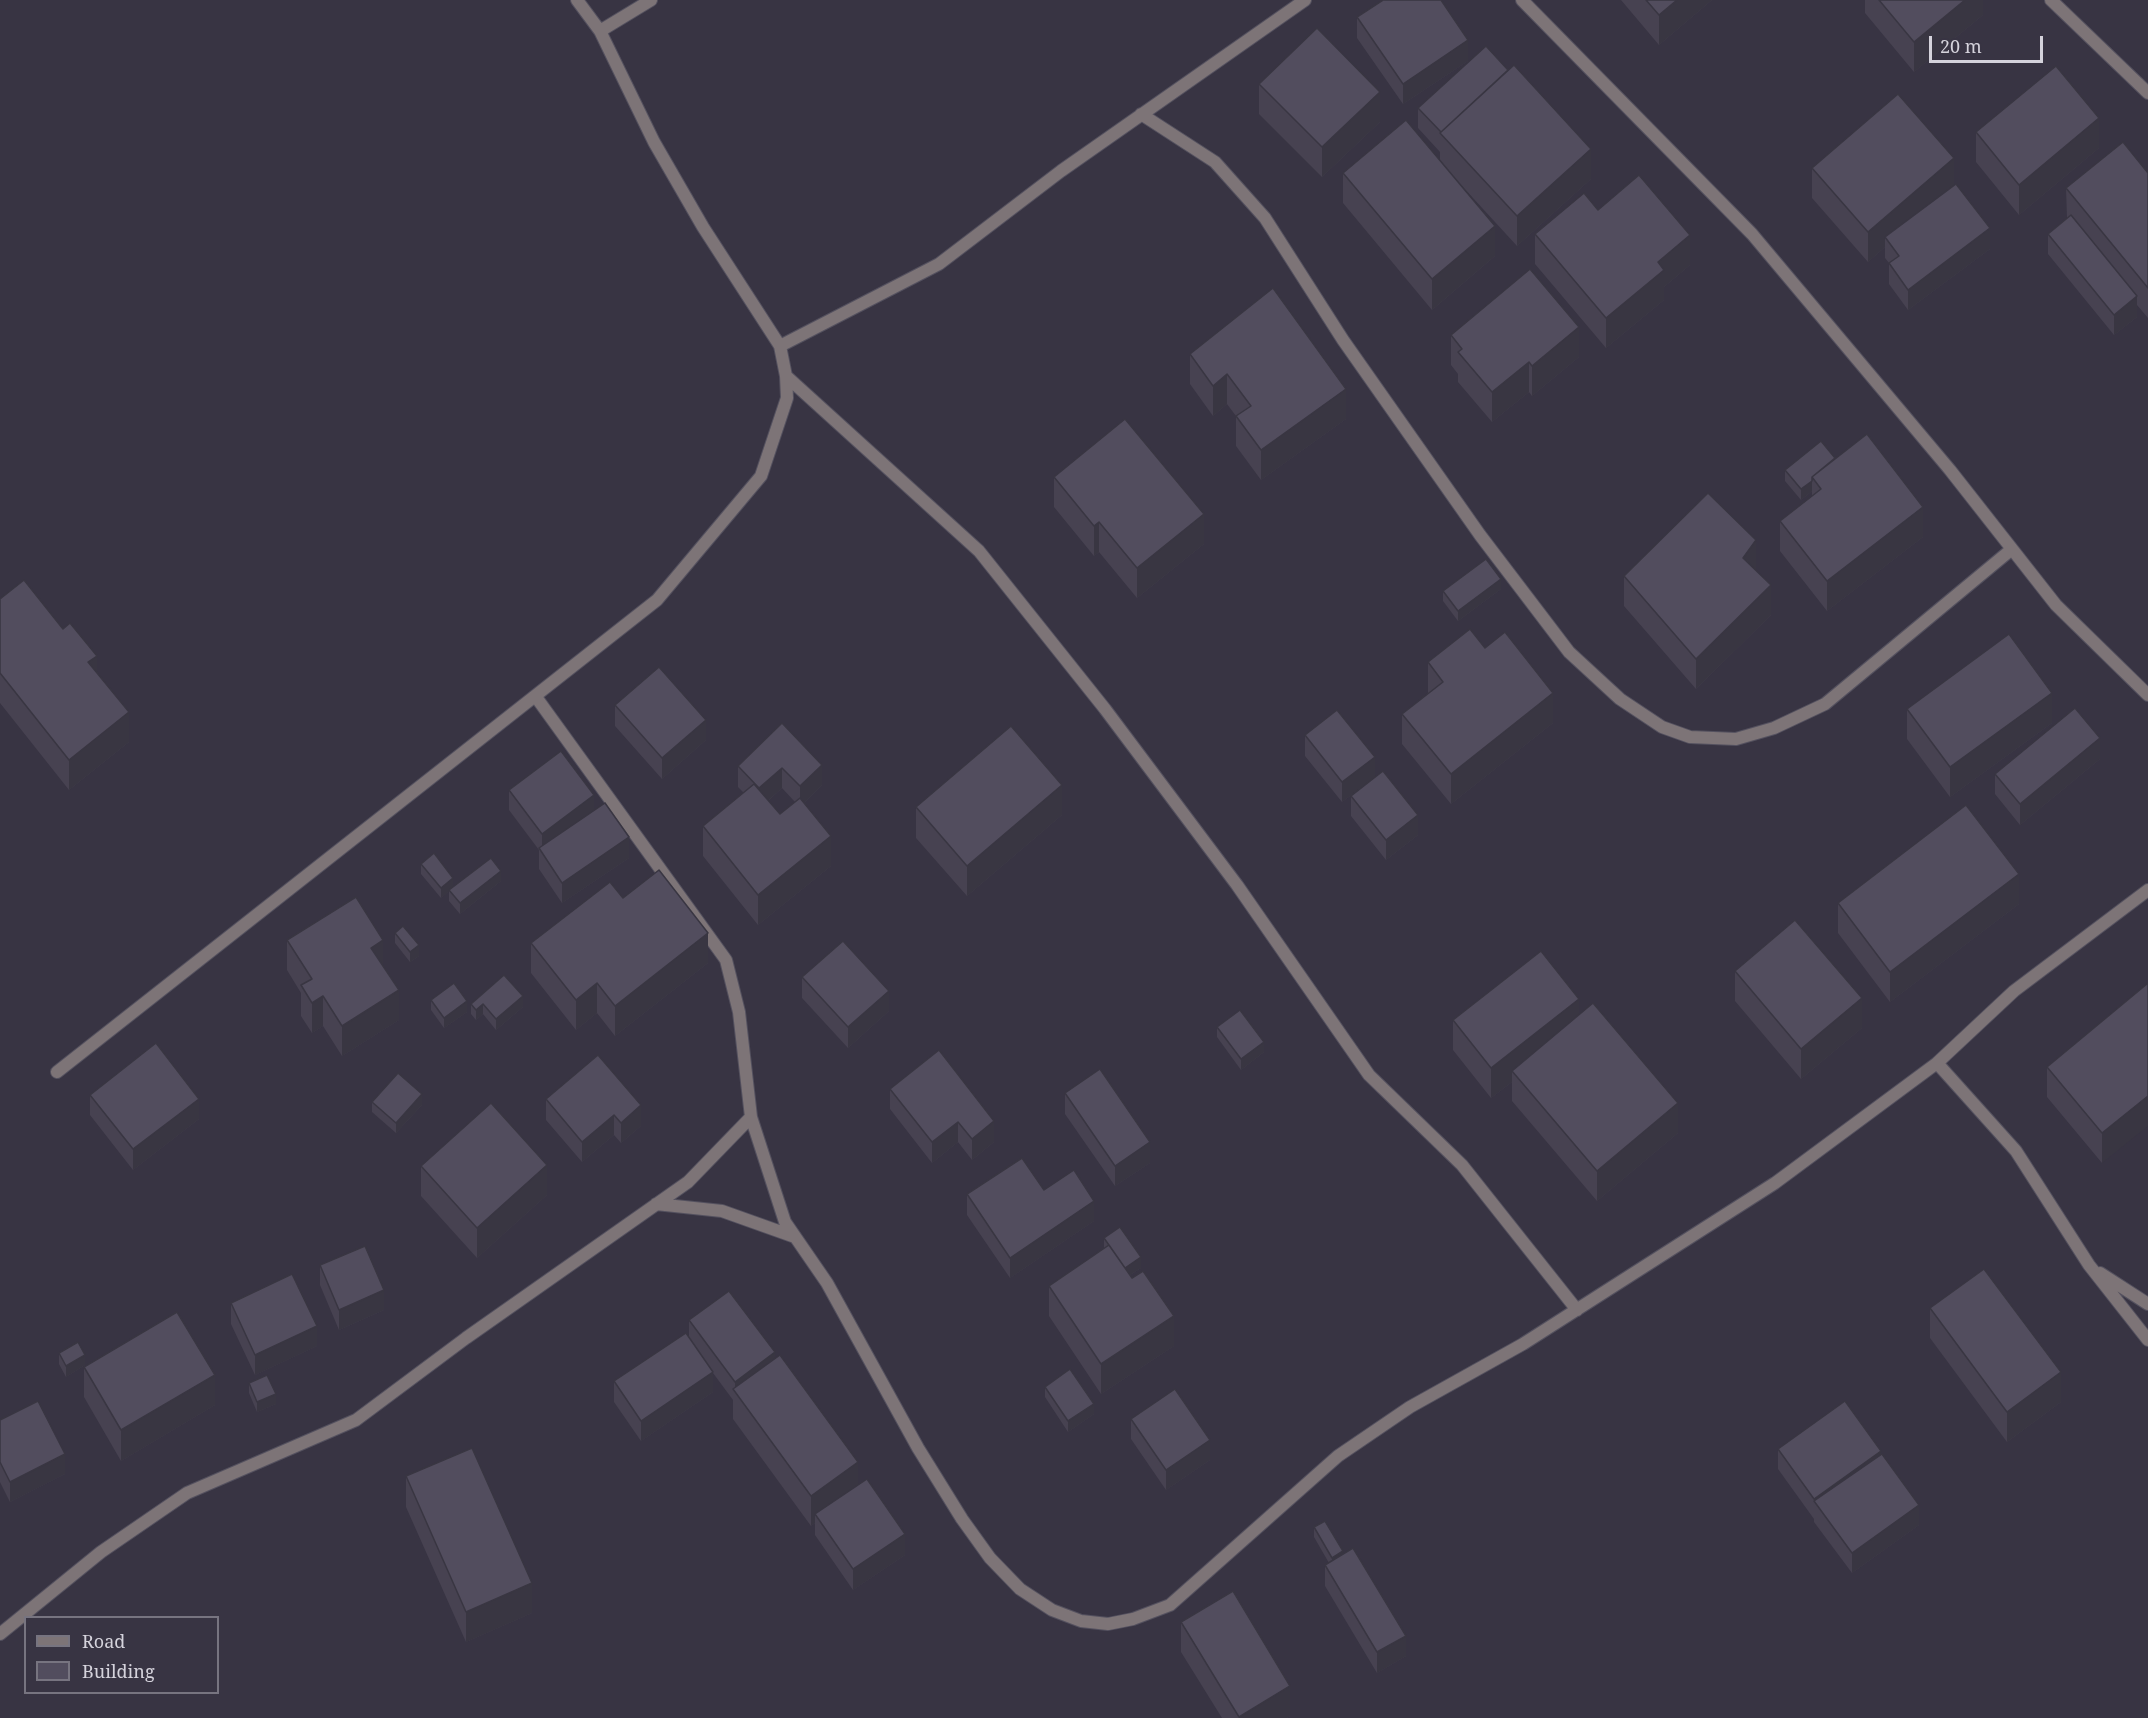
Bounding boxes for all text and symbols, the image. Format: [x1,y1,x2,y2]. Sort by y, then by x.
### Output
scale bar [1932,24,2046,62]
text: 20 m [1940,34,1982,58]
legend [24,1616,219,1694]
text: Road [82,1629,125,1653]
text: Building [82,1659,155,1683]

